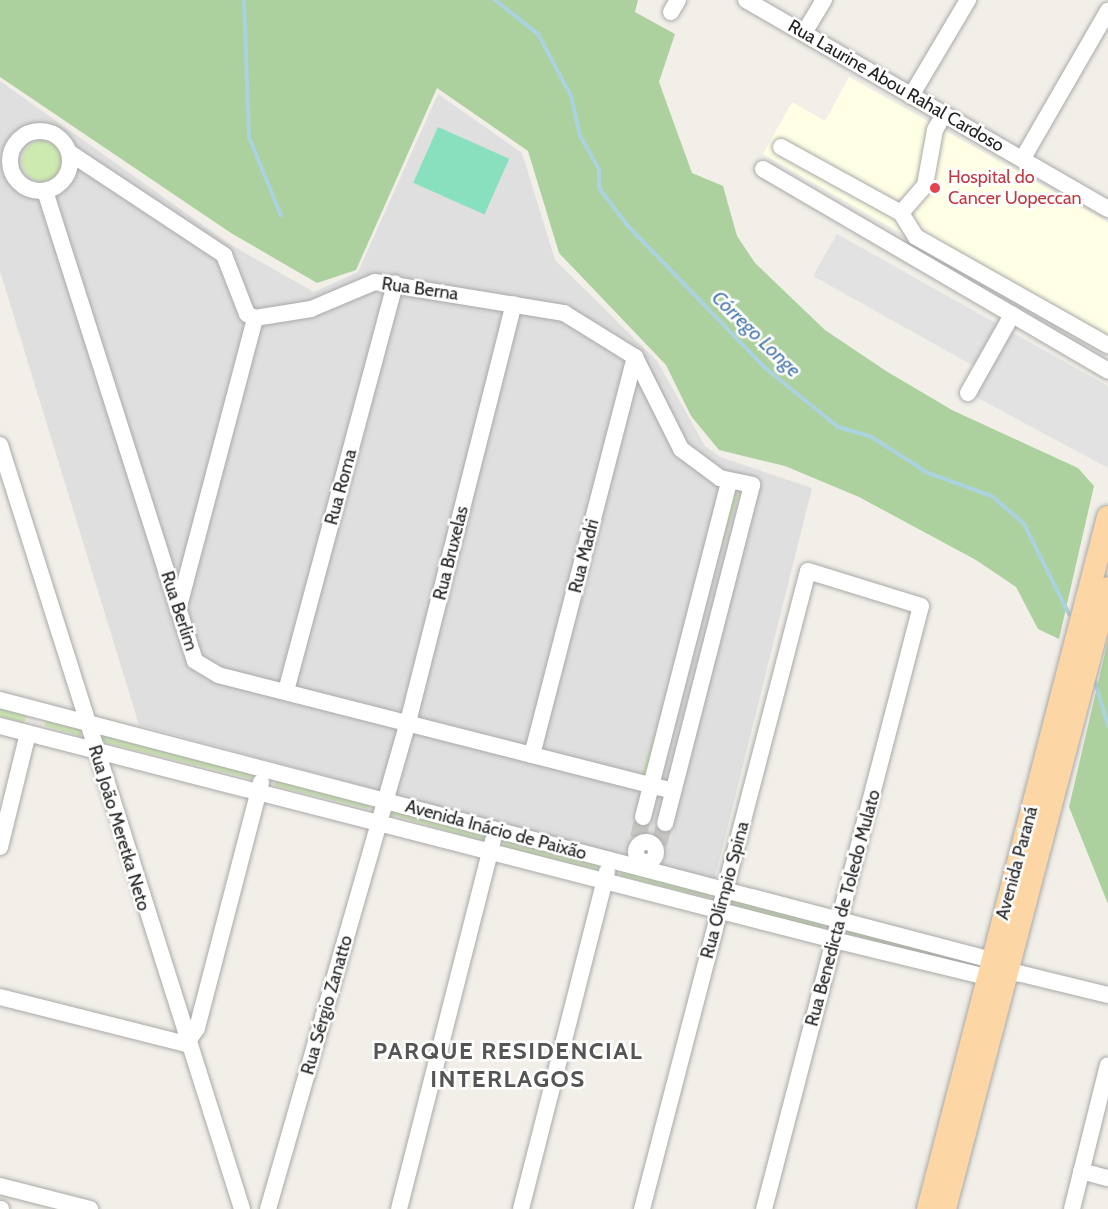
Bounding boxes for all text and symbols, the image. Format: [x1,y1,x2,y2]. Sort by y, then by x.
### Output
street label: Rua Laurine Abou Rahal Cardoso [784,15,1008,157]
place label: Hospital do Cancer Uopeccan [948,167,1082,210]
marker: Hospital do Cancer Uopeccan [926,179,944,197]
street label: Rua Berna [380,273,460,305]
water label: Córrego Longe [707,286,805,382]
street label: Rua Roma [321,447,361,527]
street label: Rua Bruxelas [429,504,473,602]
street label: Rua Madri [564,517,604,595]
street label: Rua Berlim [156,569,202,653]
street label: Rua João Meretka Neto [84,743,154,913]
street label: Rua Benedicta de Toledo Mulato [801,787,885,1029]
street label: Avenida Inácio de Paixão [403,795,589,865]
street label: Avenida Paraná [991,804,1043,922]
street label: Rua Olímpio Spina [696,819,754,961]
street label: Rua Sérgio Zanatto [297,933,357,1077]
district label: PARQUE RESIDENCIAL INTERLAGOS [373,1037,643,1093]

